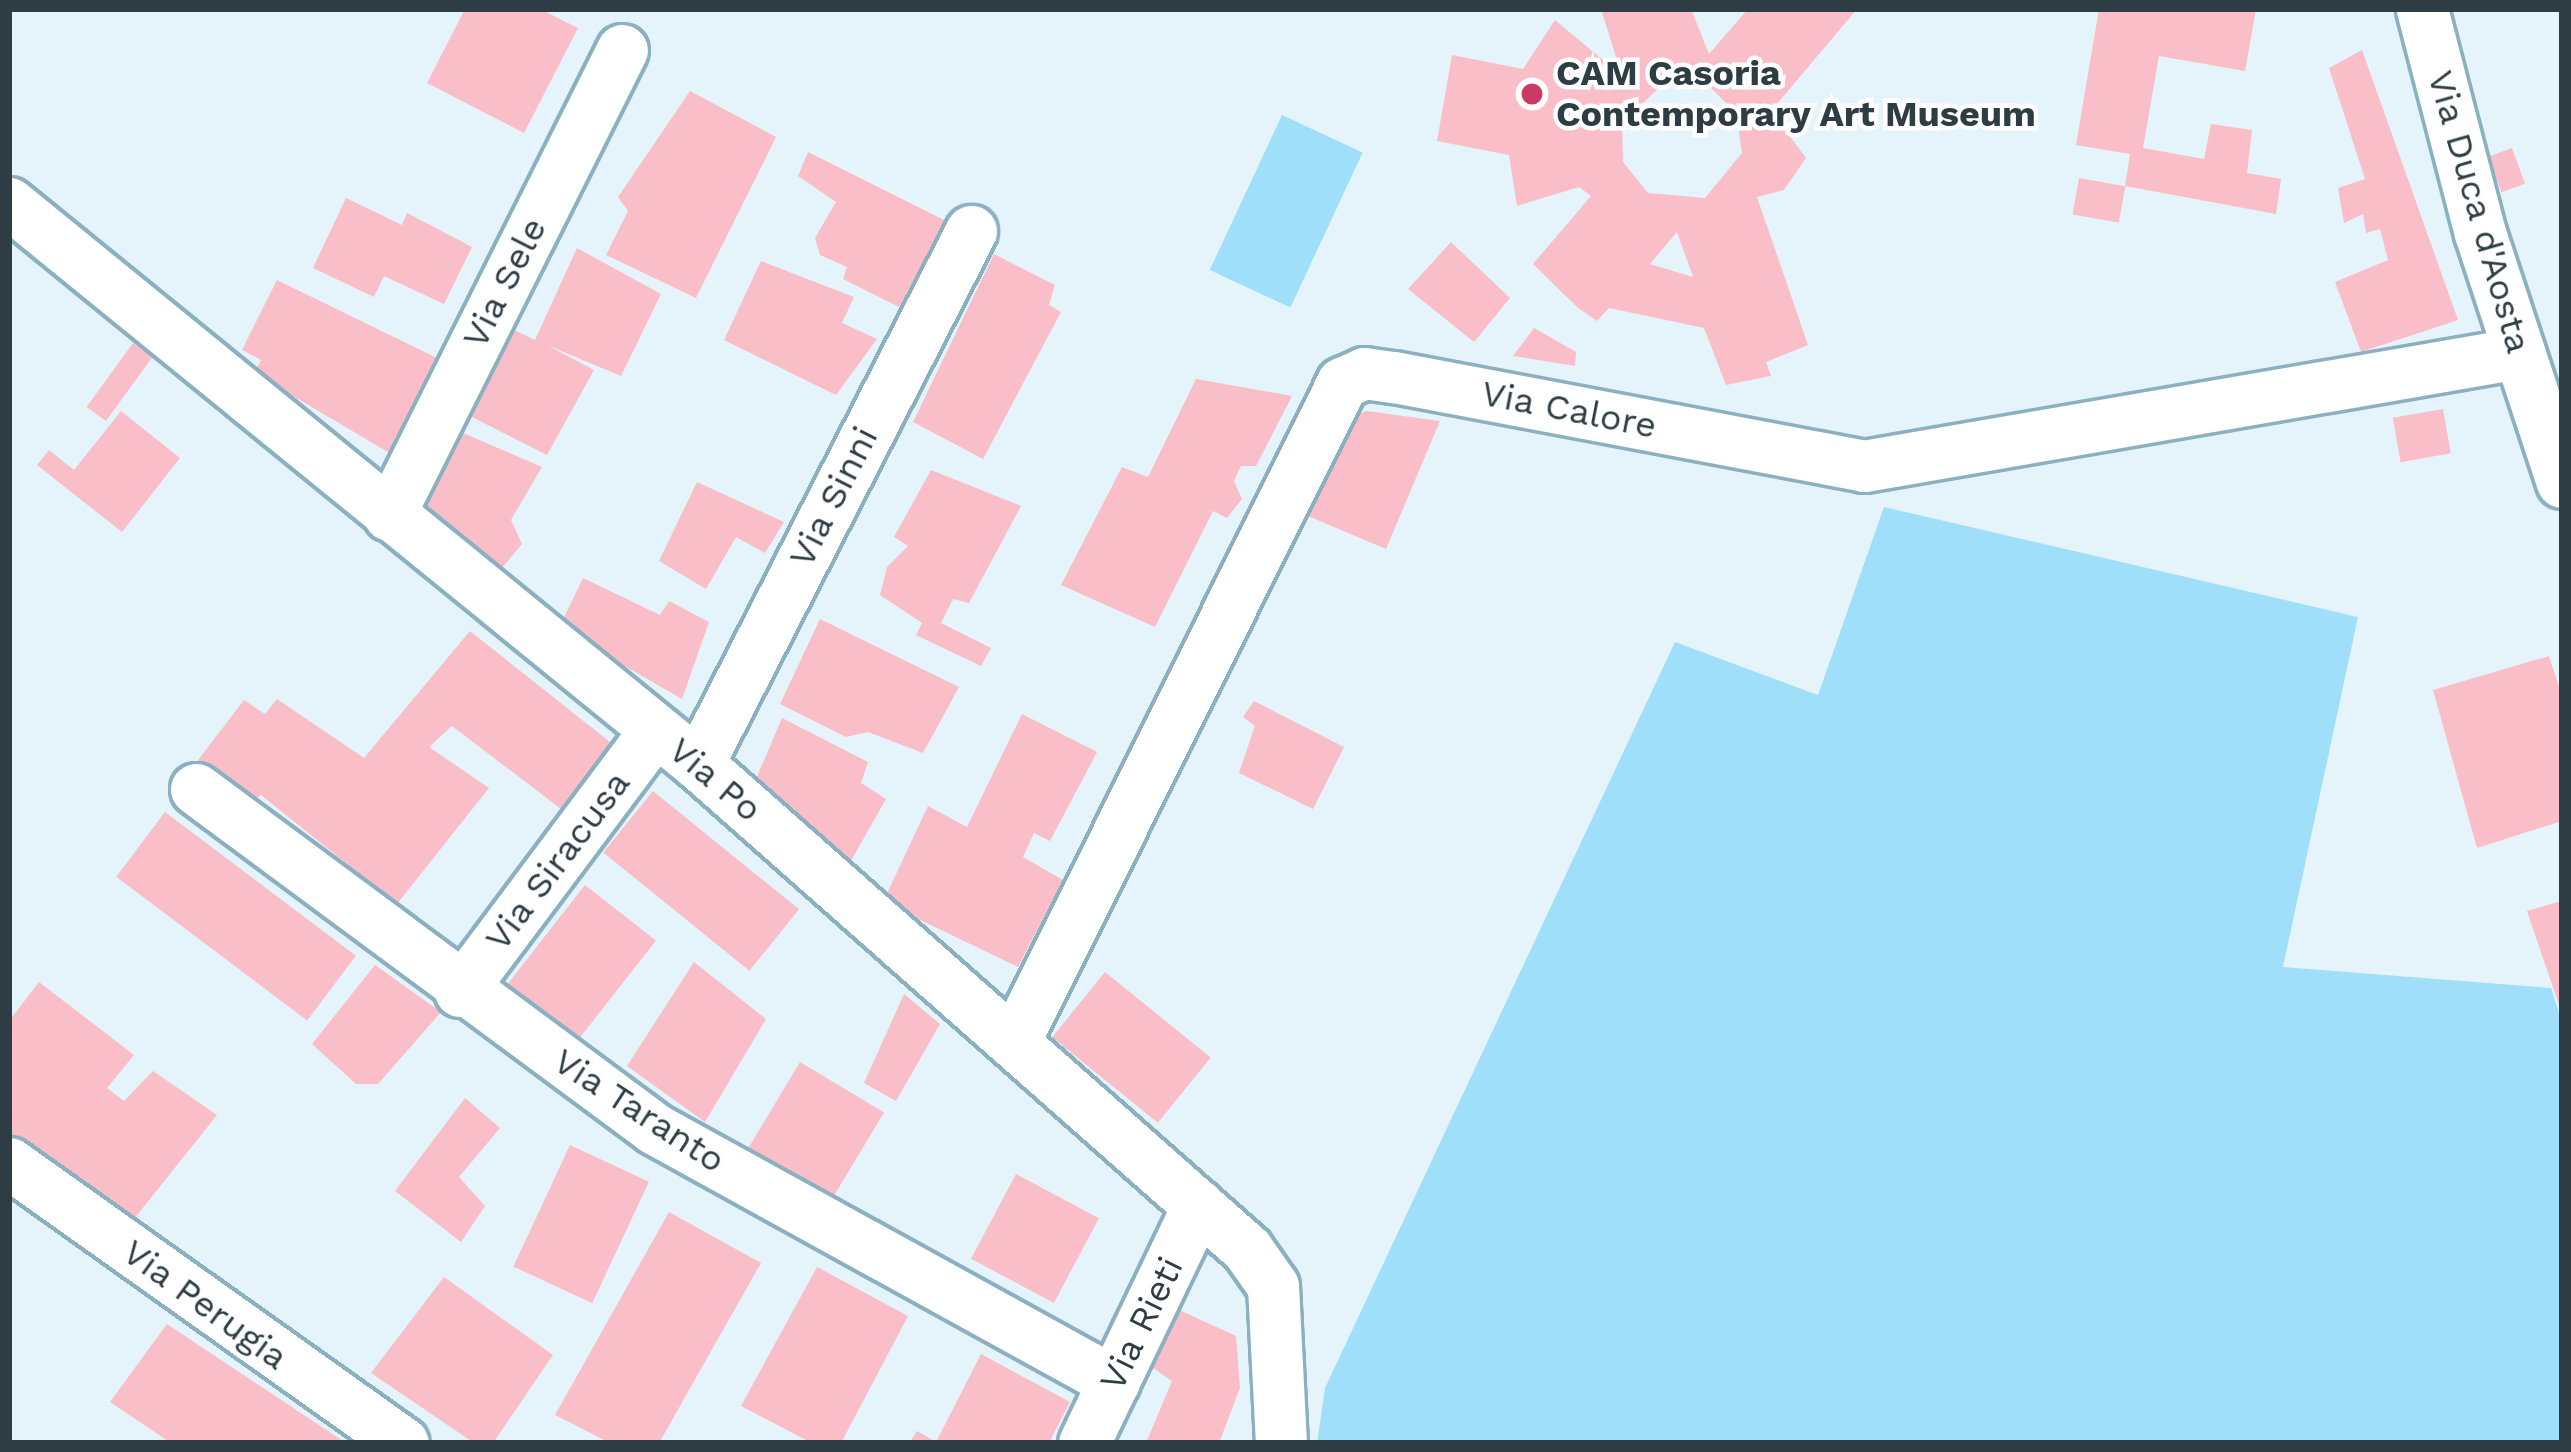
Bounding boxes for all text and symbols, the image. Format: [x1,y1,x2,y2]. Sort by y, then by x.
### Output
place label: CAM Casoria Contemporary Art Museum [1556,51,2038,136]
street label: Via Duca d'Aosta [2418,65,2540,359]
marker: CAM Casoria Contemporary Art Museum [1519,81,1545,107]
street label: Via Sele [454,210,556,356]
street label: Via Calore [1477,372,1661,448]
street label: Via Sinni [780,419,888,575]
street label: Via Po [659,728,771,832]
street label: Via Siracusa [476,762,640,960]
street label: Via Taranto [544,1039,734,1183]
street label: Via Perugia [114,1231,296,1379]
street label: Via Rieti [1091,1250,1193,1398]

